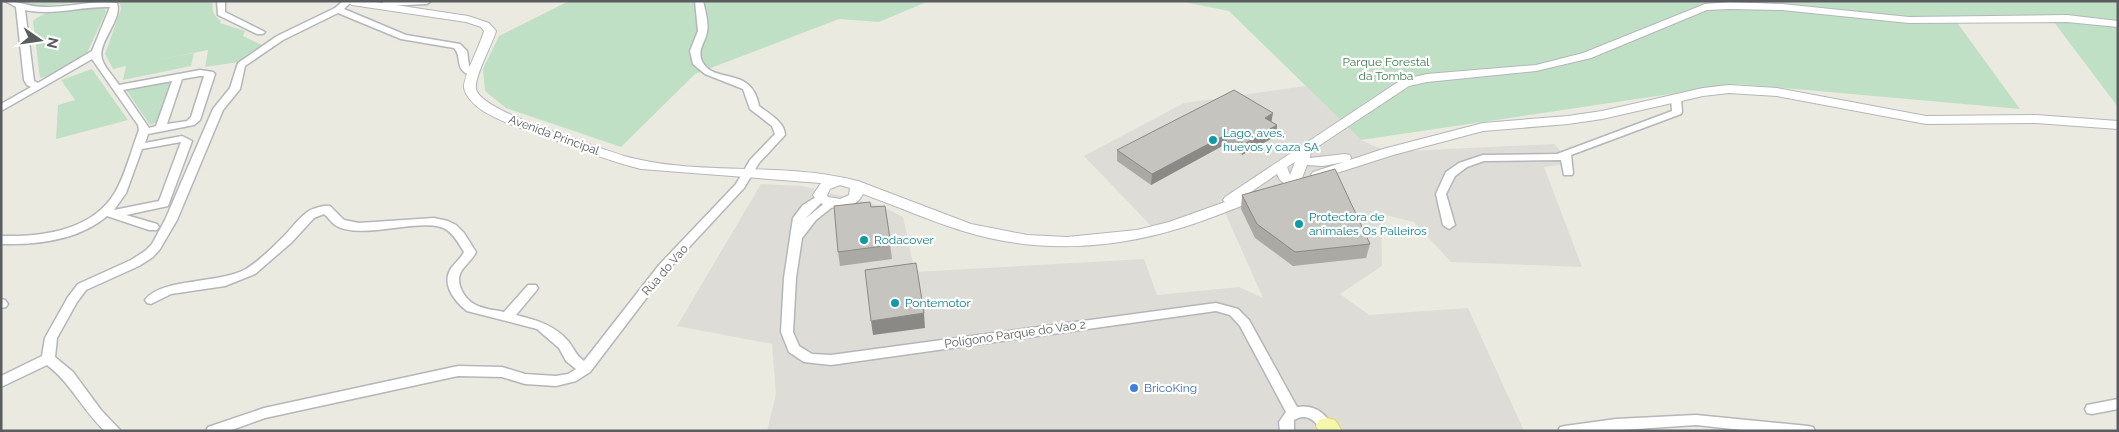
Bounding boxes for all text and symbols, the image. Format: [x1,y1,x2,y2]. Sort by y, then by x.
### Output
north arrow [15,15,65,65]
text: N [44,36,62,50]
park label: Parque Forestal da Tomba [1342,55,1430,83]
street label: Avenida Principal [507,112,602,158]
place label: Lago, aves, huevos y caza SA [1223,126,1319,154]
marker: Lago, aves, huevos y caza SA [1207,134,1219,146]
place label: Protectora de animales Os Palleiros [1309,210,1427,238]
marker: Protectora de animales Os Palleiros [1293,218,1305,230]
place label: Rodacover [874,233,934,247]
marker: Rodacover [858,234,870,246]
street label: Rúa do Vao [639,242,691,298]
place label: Pontemotor [905,296,972,310]
marker: Pontemotor [889,297,901,309]
street label: Polígono Parque do Vao 2 [943,317,1087,351]
place label: BricoKing [1144,381,1197,395]
marker: BricoKing [1128,382,1140,394]

